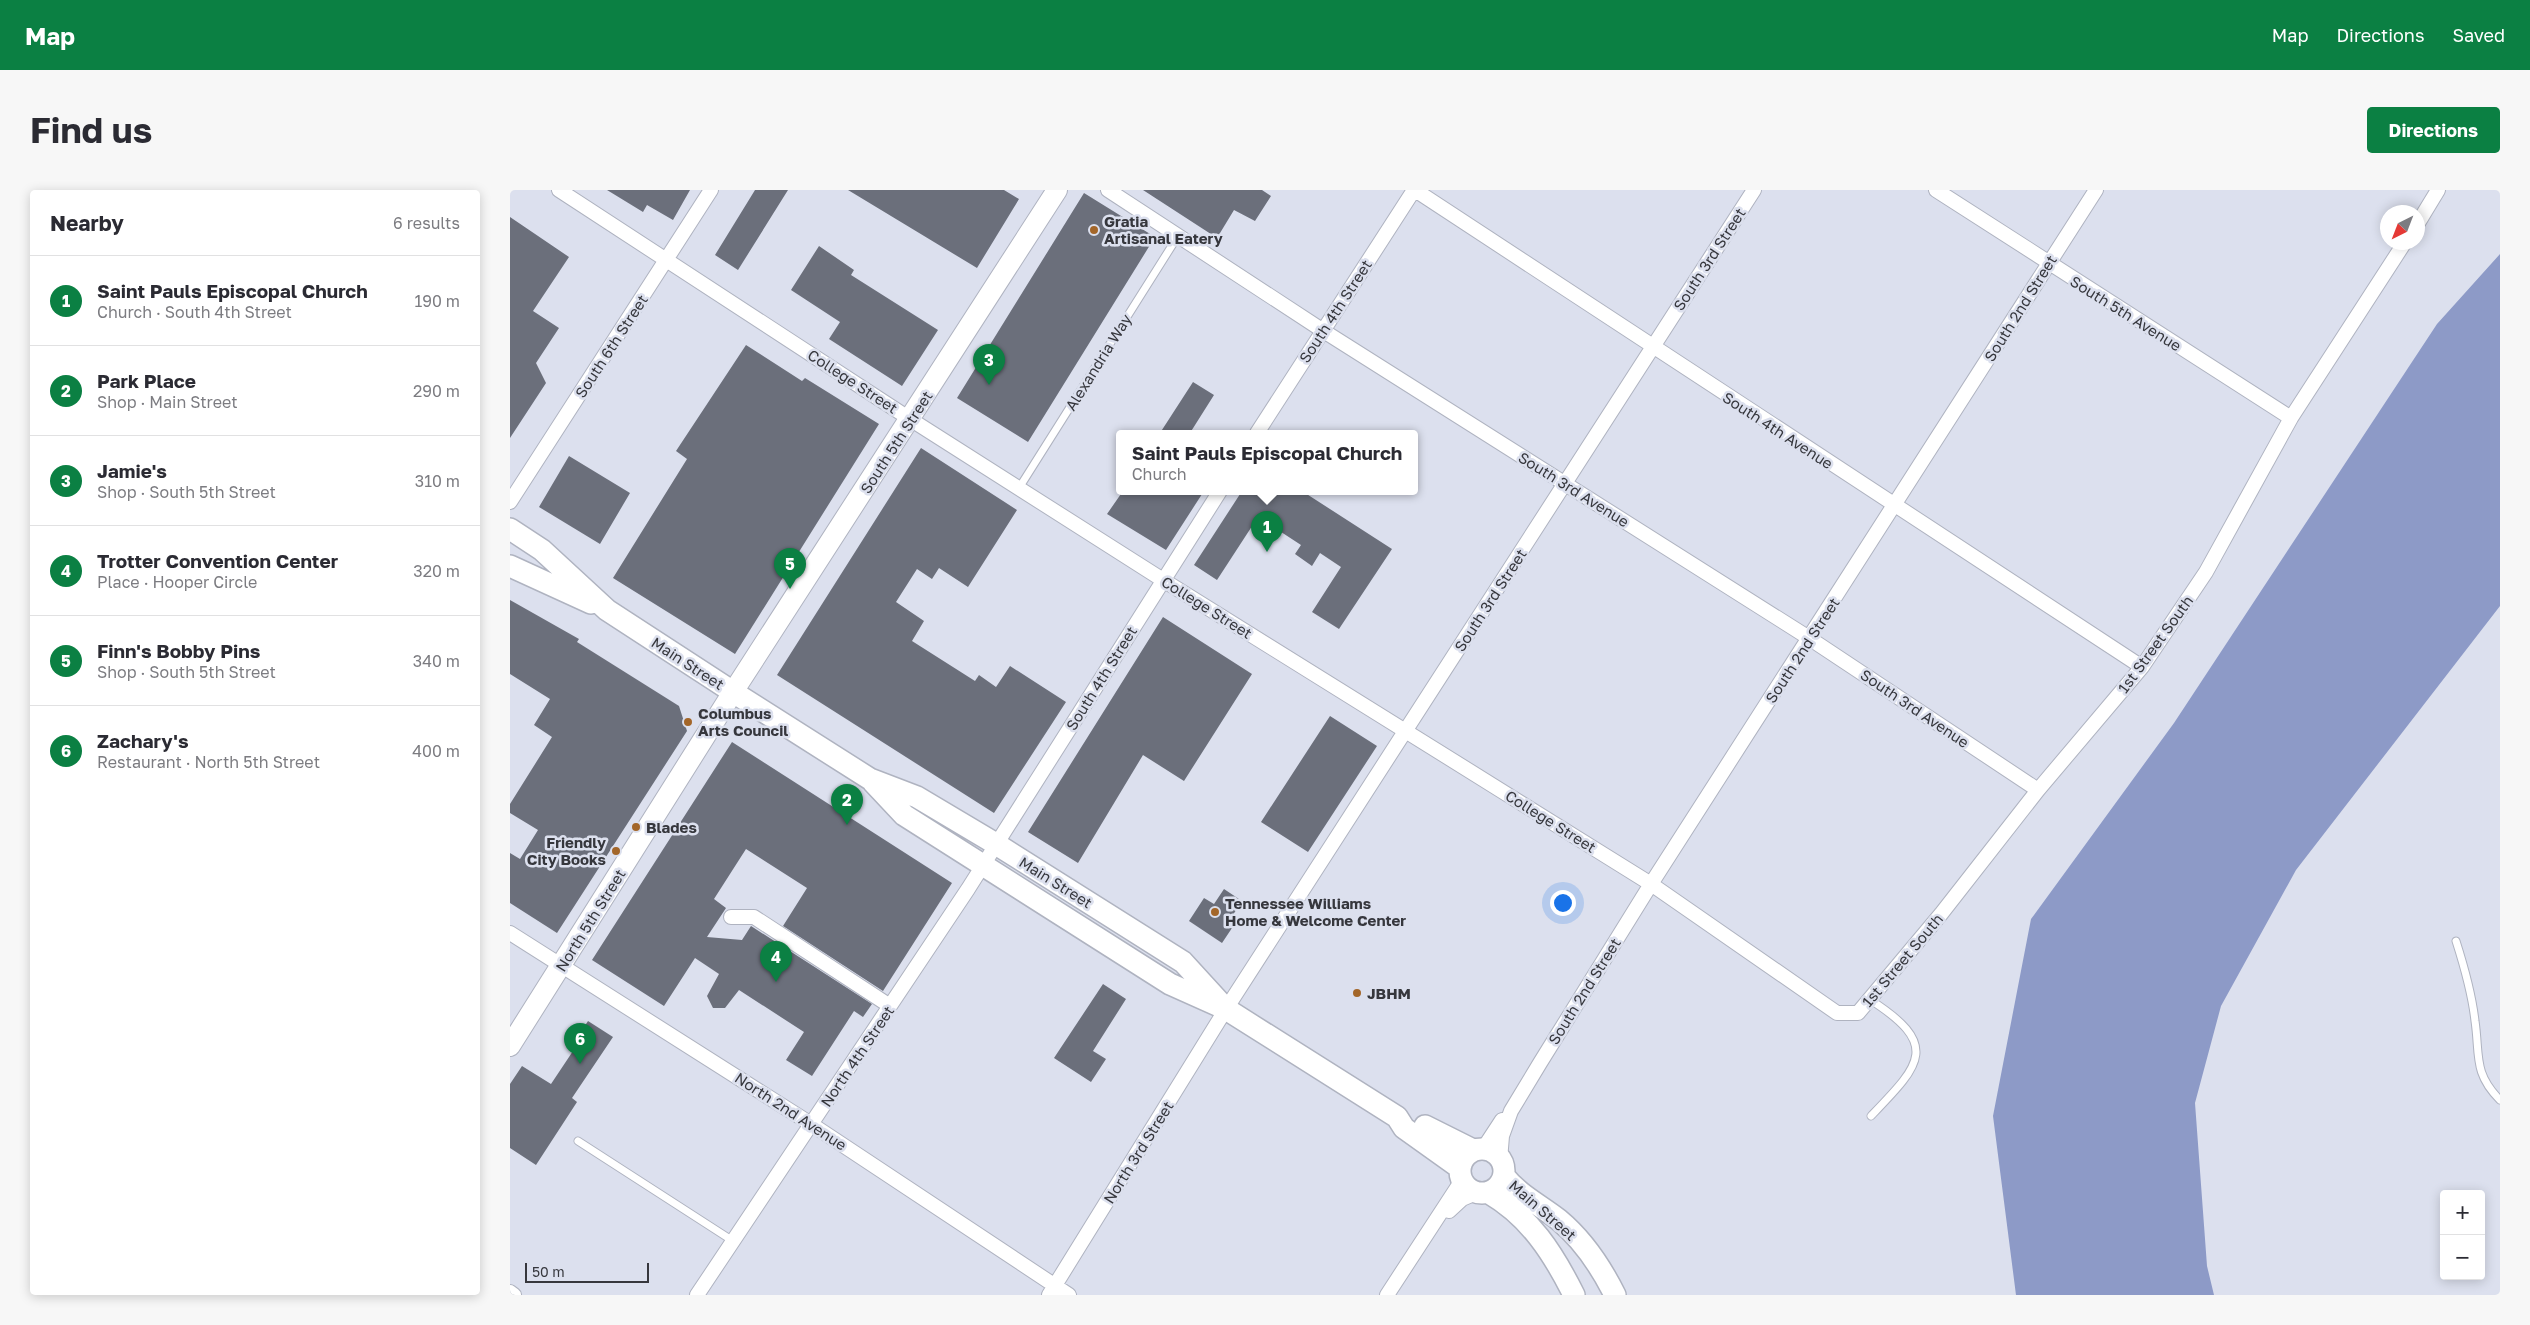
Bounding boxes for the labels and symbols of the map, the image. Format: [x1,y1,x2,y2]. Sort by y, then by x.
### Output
street label: South 3rd Street [1669,204,1749,314]
north arrow [2380,205,2425,250]
place label: Gratia Artisanal Eatery [1104,212,1223,247]
marker: Gratia Artisanal Eatery [1088,224,1100,236]
street label: South 2nd Street [1980,252,2060,364]
street label: South 4th Street [1295,256,1375,366]
street label: South 5th Avenue [2067,272,2185,355]
street label: South 6th Street [571,291,651,401]
street label: Alexandria Way [1061,310,1135,414]
pin: 3 [973,344,1005,385]
street label: College Street [805,345,901,417]
street label: South 5th Street [856,387,936,497]
street label: South 4th Avenue [1720,388,1837,472]
street label: South 3rd Avenue [1515,448,1633,530]
pin: 1 [1251,511,1283,552]
street label: South 3rd Street [1450,545,1530,655]
pin: 5 [774,548,806,589]
street label: College Street [1158,572,1256,642]
street label: 1st Street South [2114,592,2196,696]
street label: South 2nd Street [1761,594,1843,706]
street label: South 4th Street [1062,623,1140,733]
street label: Main Street [648,633,728,693]
street label: South 3rd Avenue [1857,665,1973,751]
place label: Columbus Arts Council [698,704,788,739]
marker: Columbus Arts Council [682,716,694,728]
pin: 2 [831,784,863,825]
street label: College Street [1502,786,1600,856]
place label: Blades [646,818,697,836]
marker: Blades [630,821,642,833]
place label: Friendly City Books [527,833,606,868]
marker: Friendly City Books [610,845,622,857]
street label: Main Street [1016,852,1096,912]
street label: North 5th Street [551,865,629,975]
your location [1550,890,1576,916]
place label: Tennessee Williams Home & Welcome Center [1225,894,1406,929]
marker: Tennessee Williams Home & Welcome Center [1209,906,1221,918]
street label: 1st Street South [1858,910,1946,1010]
street label: South 2nd Street [1544,935,1624,1047]
pin: 4 [760,941,792,982]
place label: JBHM [1367,984,1411,1002]
marker: JBHM [1351,987,1363,999]
street label: North 4th Street [817,1002,897,1110]
pin: 6 [564,1023,596,1064]
street label: North 2nd Avenue [732,1068,850,1154]
street label: North 3rd Street [1099,1097,1177,1207]
street label: Main Street [1506,1176,1580,1244]
scale bar [525,1260,649,1283]

